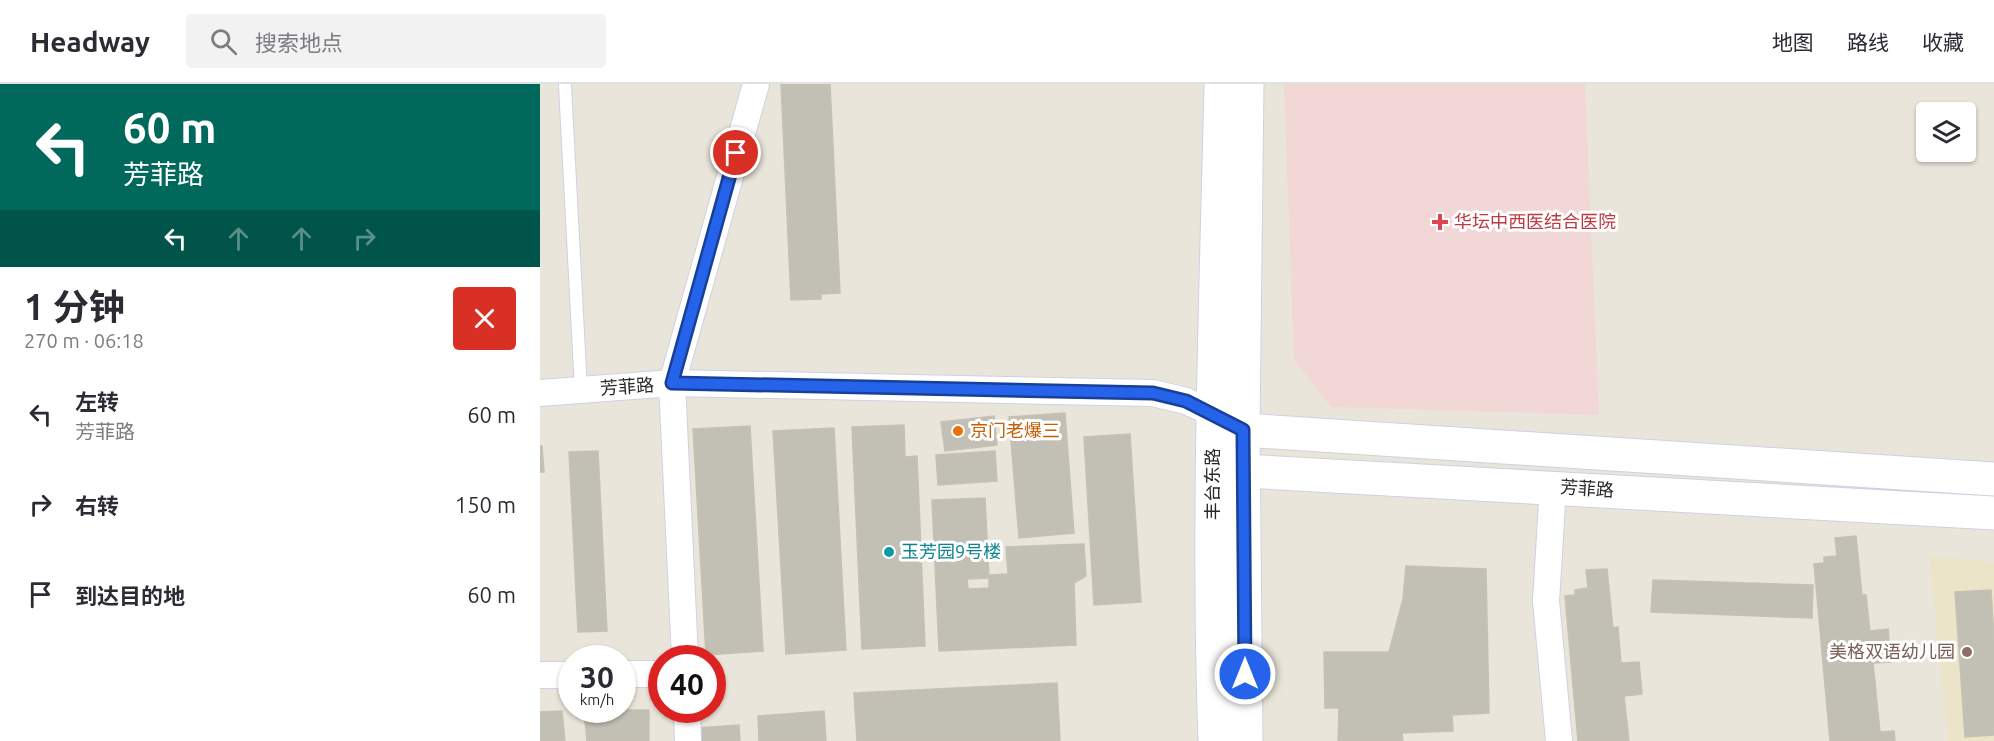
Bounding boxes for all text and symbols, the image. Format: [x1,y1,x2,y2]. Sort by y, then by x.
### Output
search box [186,14,606,68]
icon: search [207,25,240,58]
text: Headway [30,26,150,57]
text: 搜索地点 [255,30,343,55]
text: 地图 [1772,30,1814,54]
text: 路线 [1847,30,1889,54]
text: 收藏 [1922,30,1964,54]
map controls [1916,102,1976,162]
button: layers [1916,102,1976,162]
text: 60 m [123,104,217,151]
icon: left [24,108,102,186]
pin [710,127,761,178]
icon: arrive [719,136,752,169]
text: 芳菲路 [123,159,204,189]
place label: 华坛中西医结合医院 [1454,211,1616,231]
marker: 华坛中西医结合医院 [1431,213,1449,231]
icon: left [159,222,192,255]
icon: ahead [222,222,255,255]
icon: ahead [285,222,318,255]
icon: right [348,222,381,255]
text: 1 分钟 [24,286,125,327]
button: close [453,287,516,350]
text: 270 m · 06:18 [24,329,144,352]
street label: 芳菲路 [599,374,655,398]
text: 左转 [75,389,119,414]
icon: left [24,398,57,431]
text: 60 m [467,402,516,427]
text: 芳菲路 [75,420,135,443]
place label: 京门老爆三 [970,420,1060,440]
marker: 京门老爆三 [951,424,965,438]
street label: 丰台东路 [1202,448,1222,520]
street label: 芳菲路 [1559,476,1615,500]
icon: right [24,488,57,521]
text: 150 m [455,492,516,517]
text: 右转 [75,493,119,518]
place label: 玉芳园9号楼 [901,541,1001,561]
marker: 玉芳园9号楼 [882,545,896,559]
icon: arrive [24,578,57,611]
text: 60 m [467,582,516,607]
text: 到达目的地 [75,583,185,608]
place label: 美格双语幼儿园 [1829,641,1955,661]
position arrow [1213,642,1277,706]
speed limit sign: 40 [648,645,726,723]
marker: 美格双语幼儿园 [1960,645,1974,659]
text: 30 [580,660,614,694]
text: km/h [580,691,614,708]

